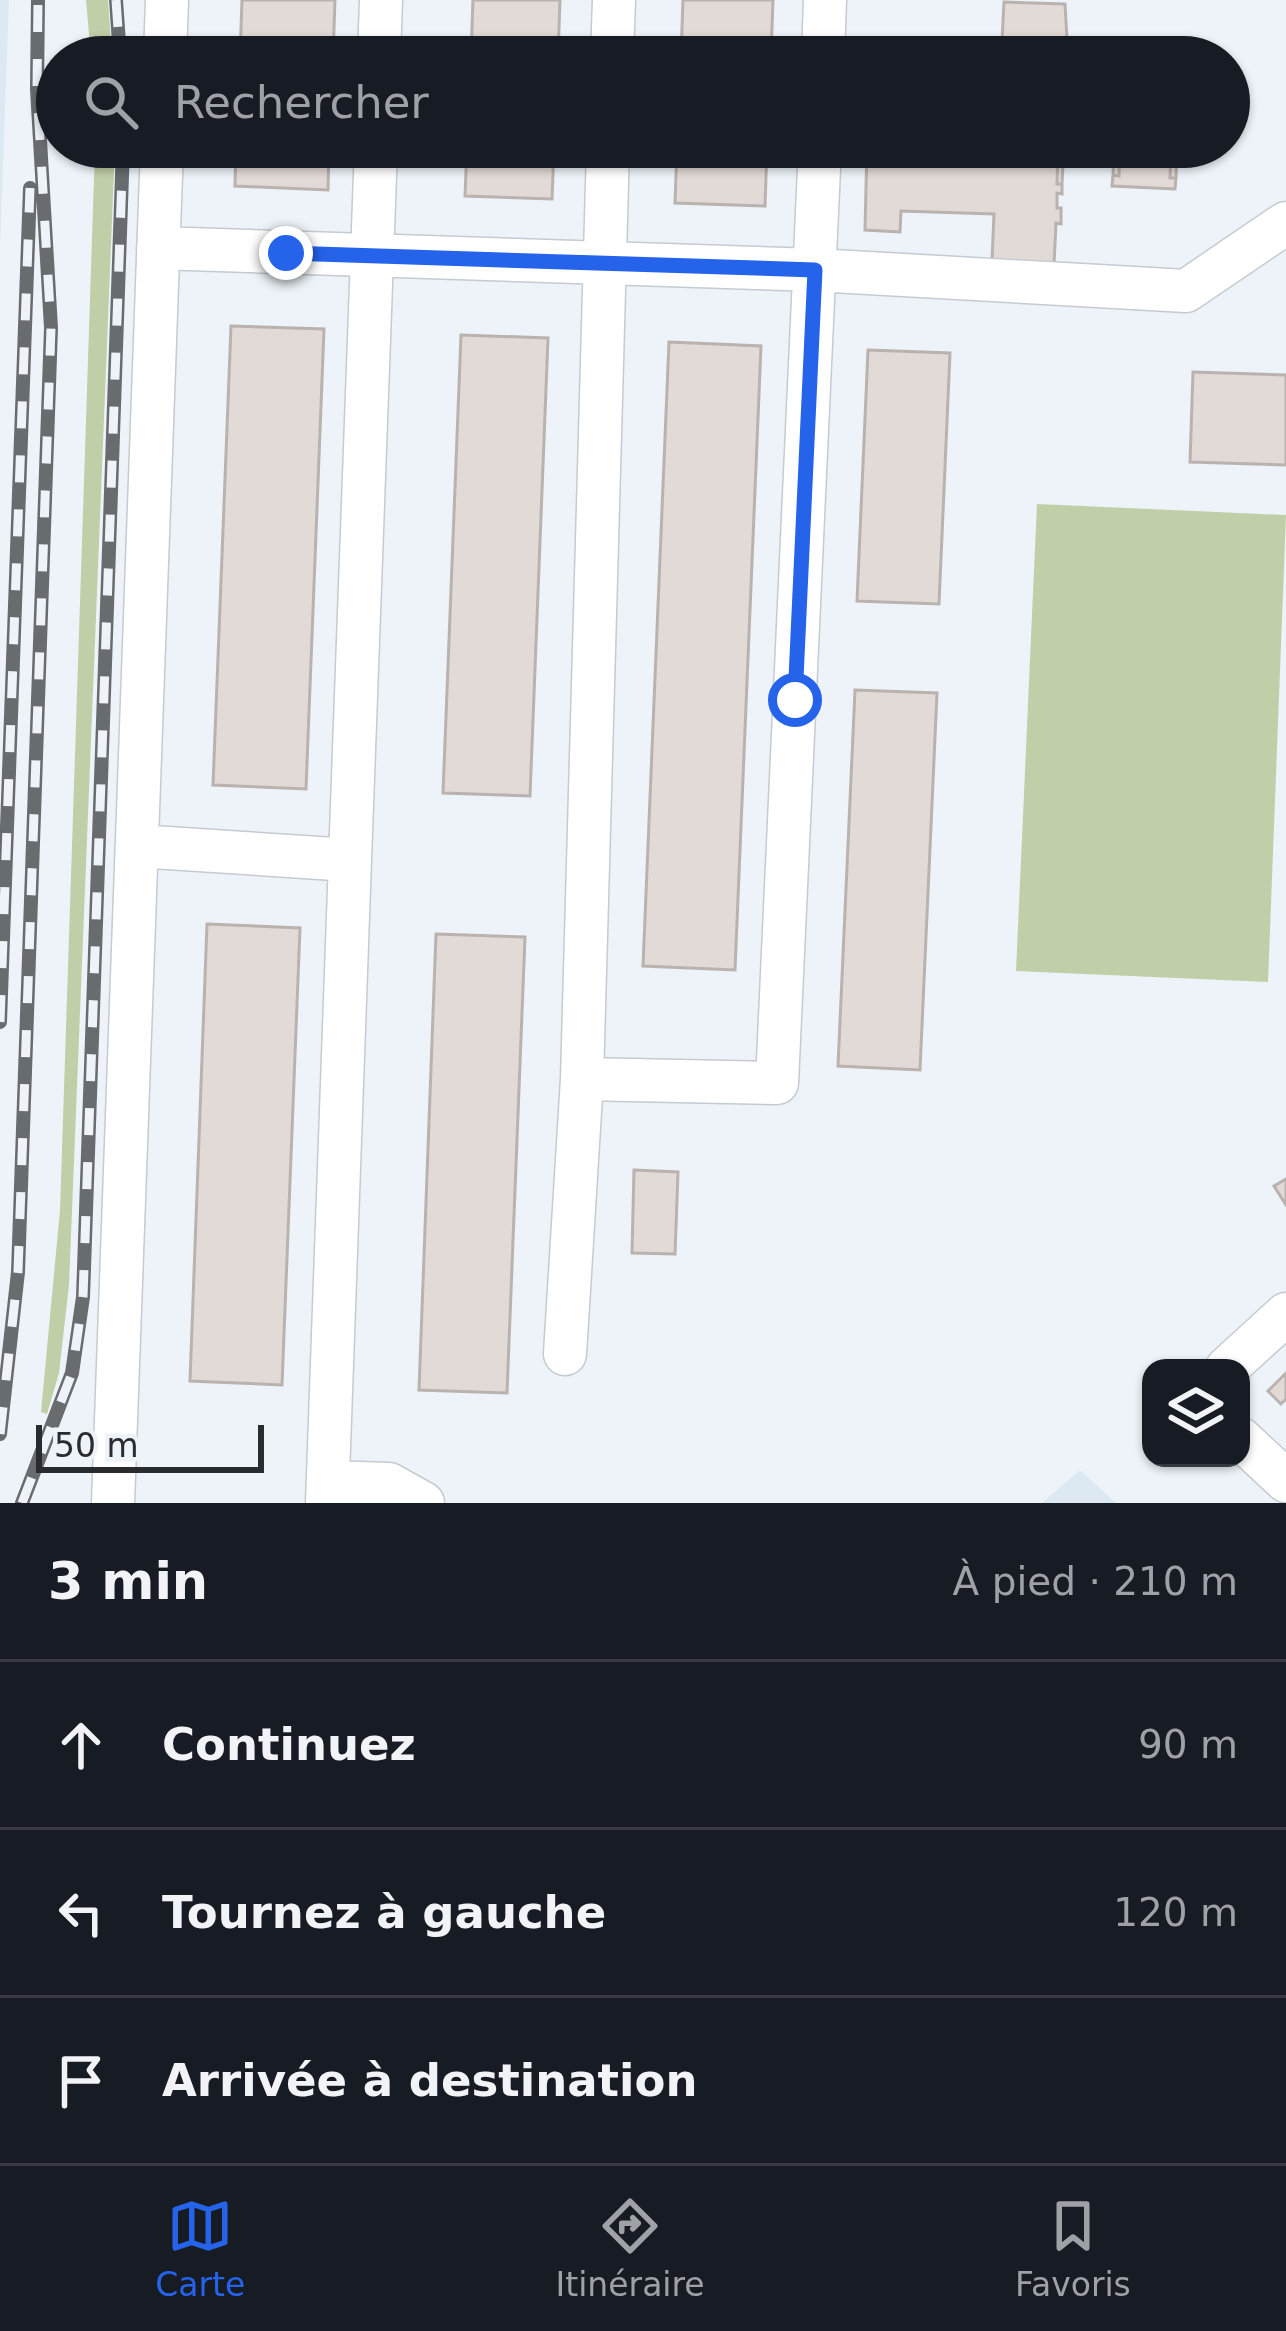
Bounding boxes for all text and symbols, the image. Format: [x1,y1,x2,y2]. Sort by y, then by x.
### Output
search box [36,36,1250,168]
icon: search [78,69,144,135]
text: Rechercher [174,76,429,129]
route end [259,226,313,280]
route start [768,673,822,727]
map controls [1142,1359,1250,1467]
button: layers [1142,1359,1250,1467]
scale bar [36,1419,264,1472]
text: 50 m [54,1426,139,1465]
text: 3 min [48,1552,208,1611]
text: À pied · 210 m [953,1559,1238,1604]
icon: ahead [48,1712,114,1778]
text: Continuez [162,1718,416,1771]
text: 90 m [1138,1722,1238,1767]
icon: left [48,1880,114,1946]
text: Tournez à gauche [162,1886,606,1939]
text: 120 m [1113,1890,1238,1935]
icon: arrive [48,2048,114,2114]
text: Arrivée à destination [162,2054,697,2107]
tab: Carte [155,2193,245,2304]
tab: Itinéraire [556,2193,705,2304]
tab: Favoris [1015,2193,1131,2304]

